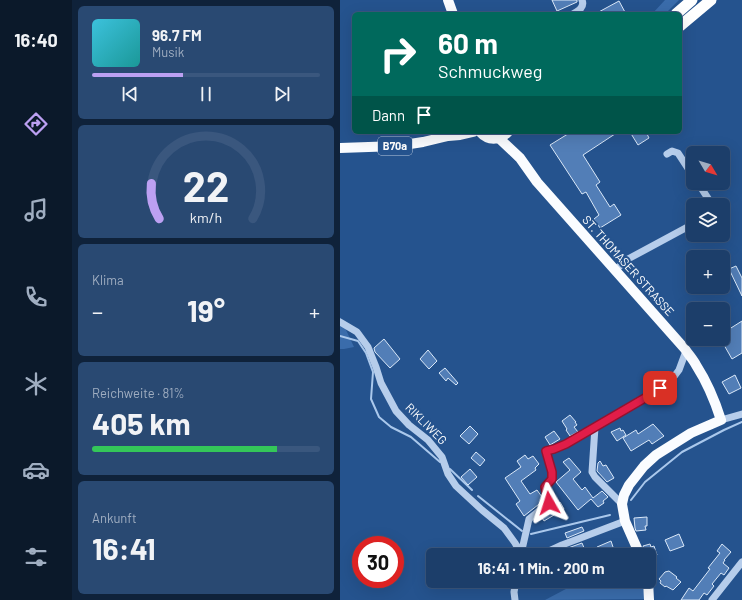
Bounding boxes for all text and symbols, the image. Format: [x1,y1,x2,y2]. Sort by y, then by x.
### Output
text: 96.7 FM [152,26,202,44]
text: 60 m [438,26,498,60]
icon: right [372,28,424,80]
text: 16:40 [14,29,58,51]
text: Musik [152,44,184,60]
text: Schmuckweg [438,60,542,82]
icon: previous [119,83,141,105]
icon: pause [195,83,217,105]
icon: next [271,83,293,105]
icon: arrive [413,104,435,126]
text: Dann [372,106,405,124]
icon: directions [22,110,50,138]
road number: B70a [378,137,412,155]
north arrow [686,146,730,190]
map controls [686,146,730,346]
text: 22 [183,160,229,210]
icon: music [22,196,50,224]
button: layers [686,198,730,242]
text: km/h [190,209,222,226]
street label: ST. THOMASER STRASSE [580,212,677,318]
button: + [686,250,730,294]
text: Klima [92,272,124,288]
icon: phone [22,283,50,311]
text: 19° [187,292,225,328]
text: − [92,298,103,324]
text: + [309,298,320,324]
button: − [686,302,730,346]
icon: climate [22,370,50,398]
pin [643,371,677,405]
icon: arrive [649,377,671,399]
text: Reichweite · 81% [92,385,185,401]
street label: RIKLIWEG [403,400,450,447]
text: 405 km [92,405,190,441]
icon: car [22,456,50,484]
position arrow [528,482,570,524]
text: Ankunft [92,510,137,526]
text: 16:41 [92,530,156,566]
speed limit sign: 30 [352,536,404,588]
icon: filters [22,543,50,571]
text: 16:41 · 1 Min. · 200 m [478,559,604,577]

